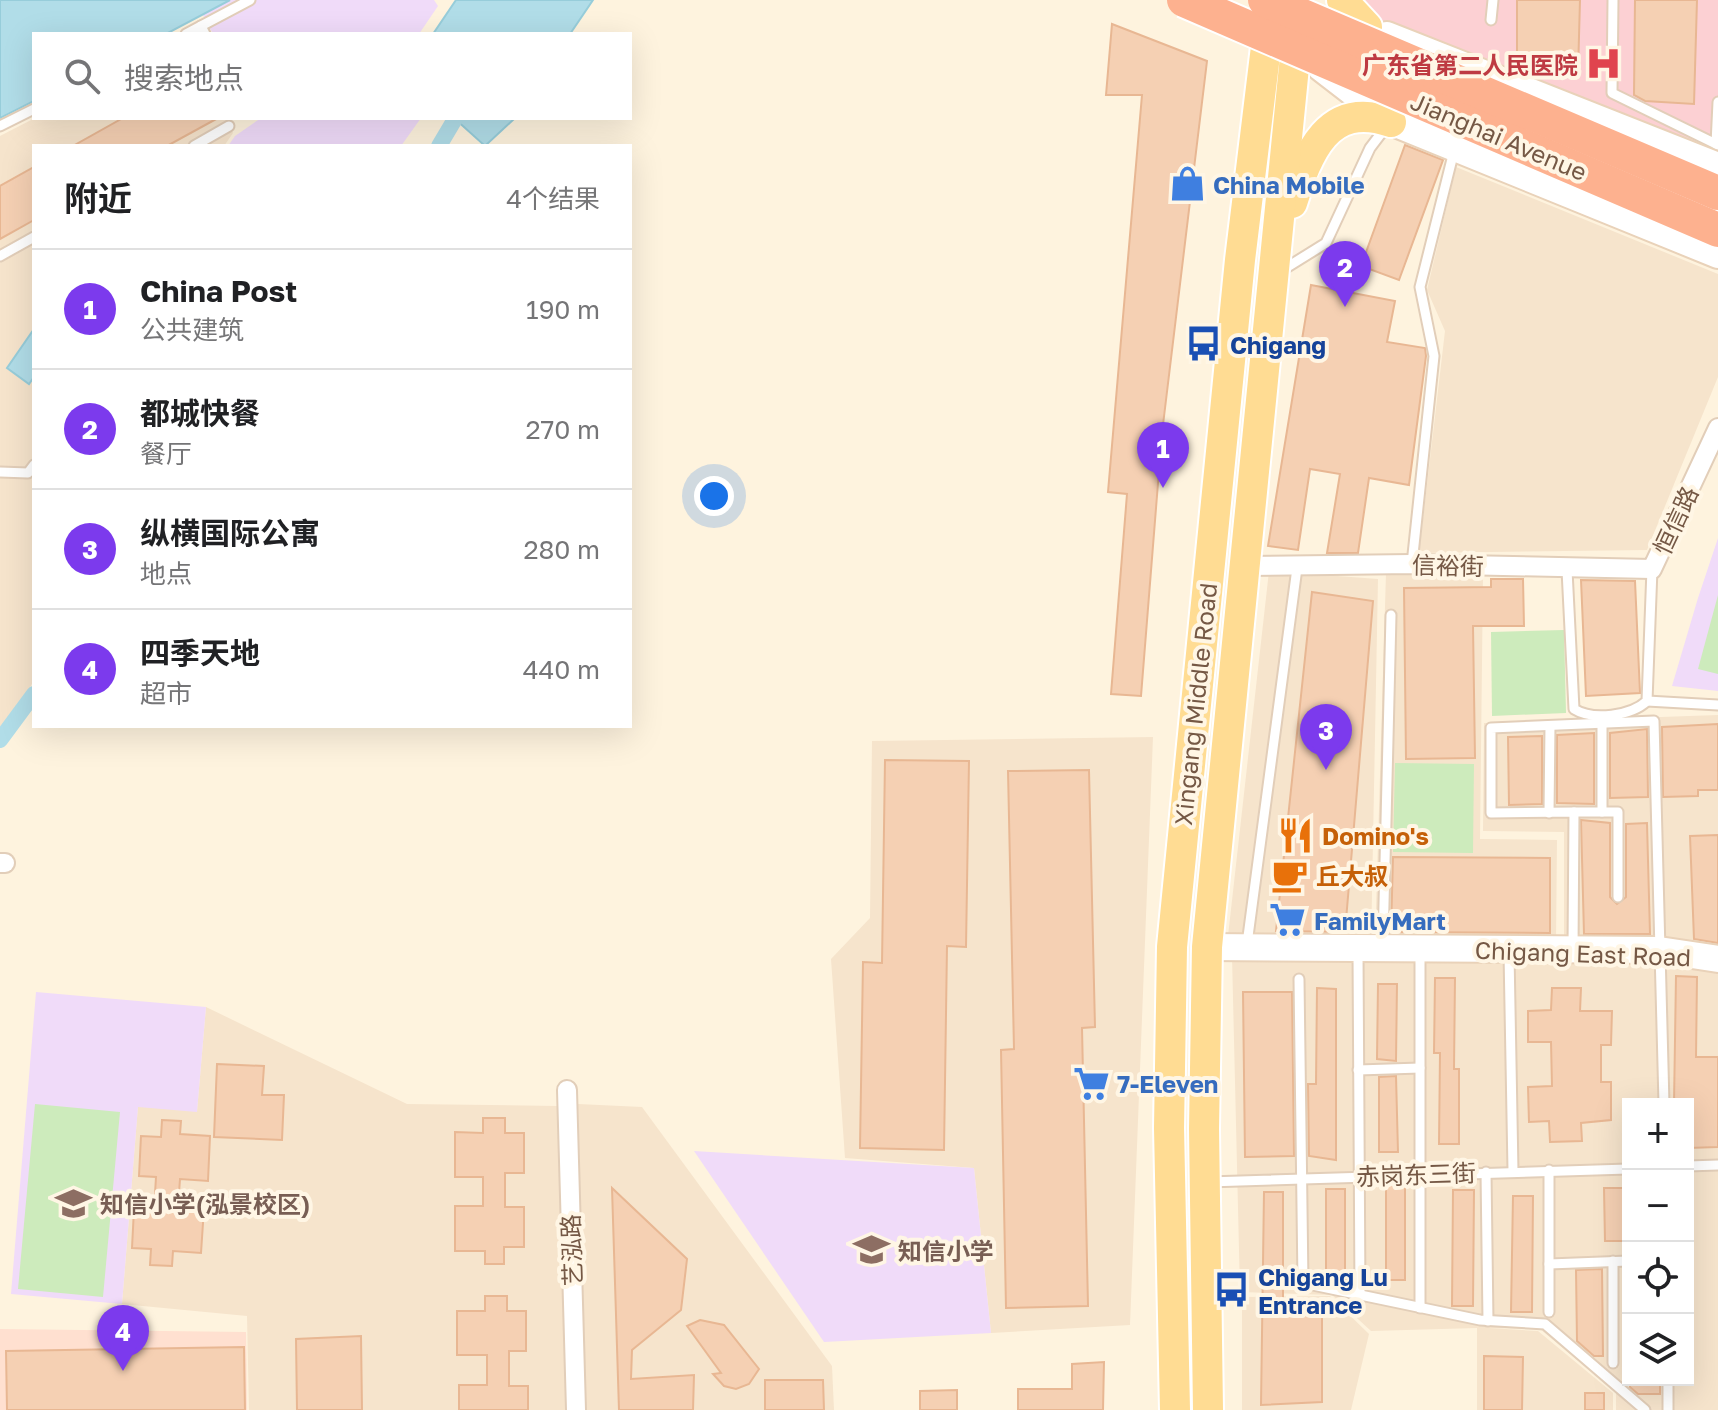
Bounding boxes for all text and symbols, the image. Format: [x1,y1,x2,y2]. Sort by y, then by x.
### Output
search box [32,32,632,120]
hospital icon: 广东省第二人民医院 [1585,45,1623,83]
place label: 广东省第二人民医院 [1362,50,1578,79]
icon: search [60,54,104,98]
text: 搜索地点 [124,60,244,96]
street label: Jianghai Avenue [1407,86,1591,186]
shop icon: China Mobile [1168,165,1206,203]
place label: China Mobile [1213,170,1365,199]
text: 附近 [64,178,132,218]
text: 4个结果 [506,183,600,214]
pin: 2 [1319,241,1371,307]
text: China Post [140,273,297,309]
text: 1 [83,294,97,325]
text: 190 m [526,294,600,325]
text: 公共建筑 [140,314,244,345]
bus stop icon: Chigang [1185,325,1223,363]
place label: Chigang [1230,330,1326,359]
text: 都城快餐 [140,395,260,431]
text: 2 [82,414,98,445]
text: 270 m [526,414,600,445]
pin: 1 [1137,422,1189,488]
text: 餐厅 [140,438,192,469]
your location [694,476,734,516]
street label: 恒信路 [1647,481,1703,559]
text: 纵横国际公寓 [140,515,320,551]
text: 3 [82,534,98,565]
text: 280 m [523,534,600,565]
street label: 信裕街 [1412,550,1484,580]
text: 地点 [140,558,192,589]
street label: Xingang Middle Road [1168,581,1222,827]
text: 四季天地 [140,635,260,671]
text: 4 [82,654,98,685]
text: 440 m [523,654,600,685]
text: 超市 [140,678,192,709]
pin: 3 [1300,704,1352,770]
restaurant icon: Domino's [1277,816,1315,854]
place label: Domino's [1322,821,1429,850]
cafe icon: 丘大叔 [1271,856,1309,894]
place label: 丘大叔 [1316,861,1388,890]
supermarket icon: FamilyMart [1269,901,1307,939]
place label: FamilyMart [1314,906,1446,935]
street label: Chigang East Road [1474,935,1692,971]
supermarket icon: 7-Eleven [1072,1064,1110,1102]
place label: 7-Eleven [1117,1069,1218,1098]
map controls [1622,1098,1694,1386]
button: + [1622,1098,1694,1170]
street label: 赤岗东三街 [1356,1157,1476,1191]
button: − [1622,1170,1694,1242]
school or university icon: 知信小学(泓景校区) [55,1184,93,1222]
place label: 知信小学(泓景校区) [100,1189,310,1218]
street label: 艺泓路 [555,1214,587,1286]
school or university icon: 知信小学 [853,1231,891,1269]
place label: 知信小学 [898,1236,994,1265]
button: locate [1622,1242,1694,1314]
place label: Chigang Lu Entrance [1258,1262,1388,1319]
bus stop icon: Chigang Lu Entrance [1213,1271,1251,1309]
pin: 4 [97,1305,149,1371]
button: layers [1622,1314,1694,1386]

